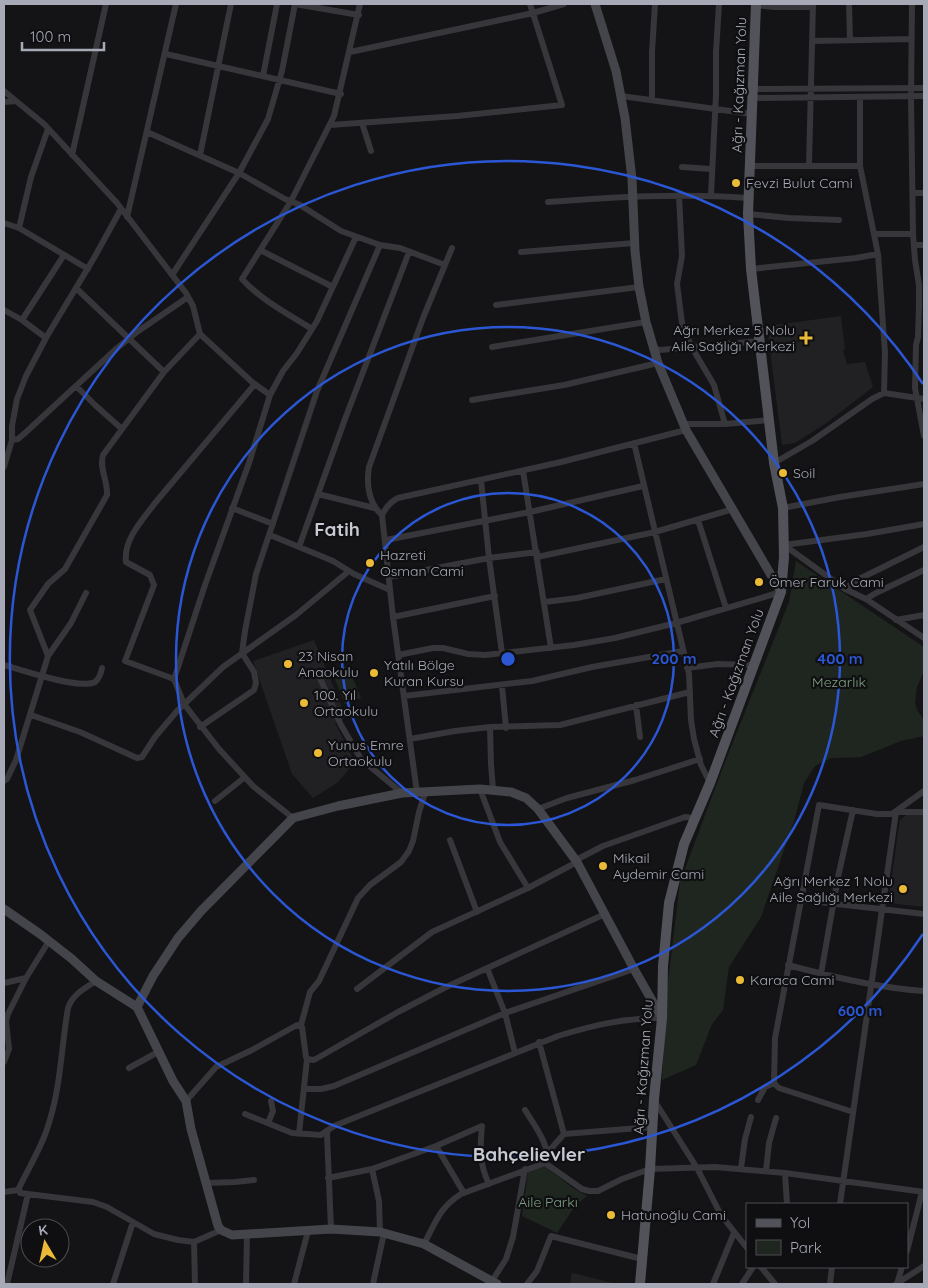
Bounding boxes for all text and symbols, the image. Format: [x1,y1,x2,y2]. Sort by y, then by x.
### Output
street label: Ağrı - Kağızman Yolu [728,17,750,153]
scale bar [22,20,105,52]
text: 100 m [30,27,71,46]
place label: Fevzi Bulut Cami [746,174,853,192]
marker: Fevzi Bulut Cami [730,177,742,189]
place label: Ağrı Merkez 5 Nolu Aile Sağlığı Merkezi [672,321,795,355]
marker: Ağrı Merkez 5 Nolu Aile Sağlığı Merkezi [799,331,813,345]
place label: Soil [793,464,816,482]
marker: Soil [777,467,789,479]
district label: Fatih [314,517,360,541]
place label: Hazreti Osman Cami [380,546,464,580]
marker: Hazreti Osman Cami [364,557,376,569]
place label: Ömer Faruk Cami [769,573,884,591]
marker: Ömer Faruk Cami [753,576,765,588]
street label: Ağrı - Kağızman Yolu [704,606,768,740]
place label: 23 Nisan Anaokulu [298,647,359,681]
text: 200 m [652,649,697,668]
text: 400 m [817,649,863,668]
centre of rings [499,650,517,668]
place label: Yatılı Bölge Kuran Kursu [384,656,464,690]
marker: 23 Nisan Anaokulu [282,658,294,670]
marker: Yatılı Bölge Kuran Kursu [368,667,380,679]
park label: Mezarlık [812,673,866,691]
place label: 100. Yıl Ortaokulu [314,686,378,720]
marker: 100. Yıl Ortaokulu [298,697,310,709]
place label: Yunus Emre Ortaokulu [328,736,404,770]
marker: Yunus Emre Ortaokulu [312,747,324,759]
place label: Mikail Aydemir Cami [613,849,704,883]
marker: Mikail Aydemir Cami [597,860,609,872]
place label: Ağrı Merkez 1 Nolu Aile Sağlığı Merkezi [770,872,893,906]
marker: Ağrı Merkez 1 Nolu Aile Sağlığı Merkezi [897,883,909,895]
place label: Karaca Cami [750,971,835,989]
marker: Karaca Cami [734,974,746,986]
street label: Ağrı - Kağızman Yolu [629,999,657,1135]
text: 600 m [838,1001,882,1020]
district label: Bahçelievler [473,1142,585,1166]
park label: Aile Parkı [518,1193,578,1211]
legend [746,1203,908,1268]
place label: Hatunoğlu Cami [621,1206,726,1224]
marker: Hatunoğlu Cami [605,1209,617,1221]
text: Yol [790,1213,810,1232]
north arrow [20,1218,70,1268]
text: K [37,1221,49,1240]
text: Park [790,1238,822,1257]

